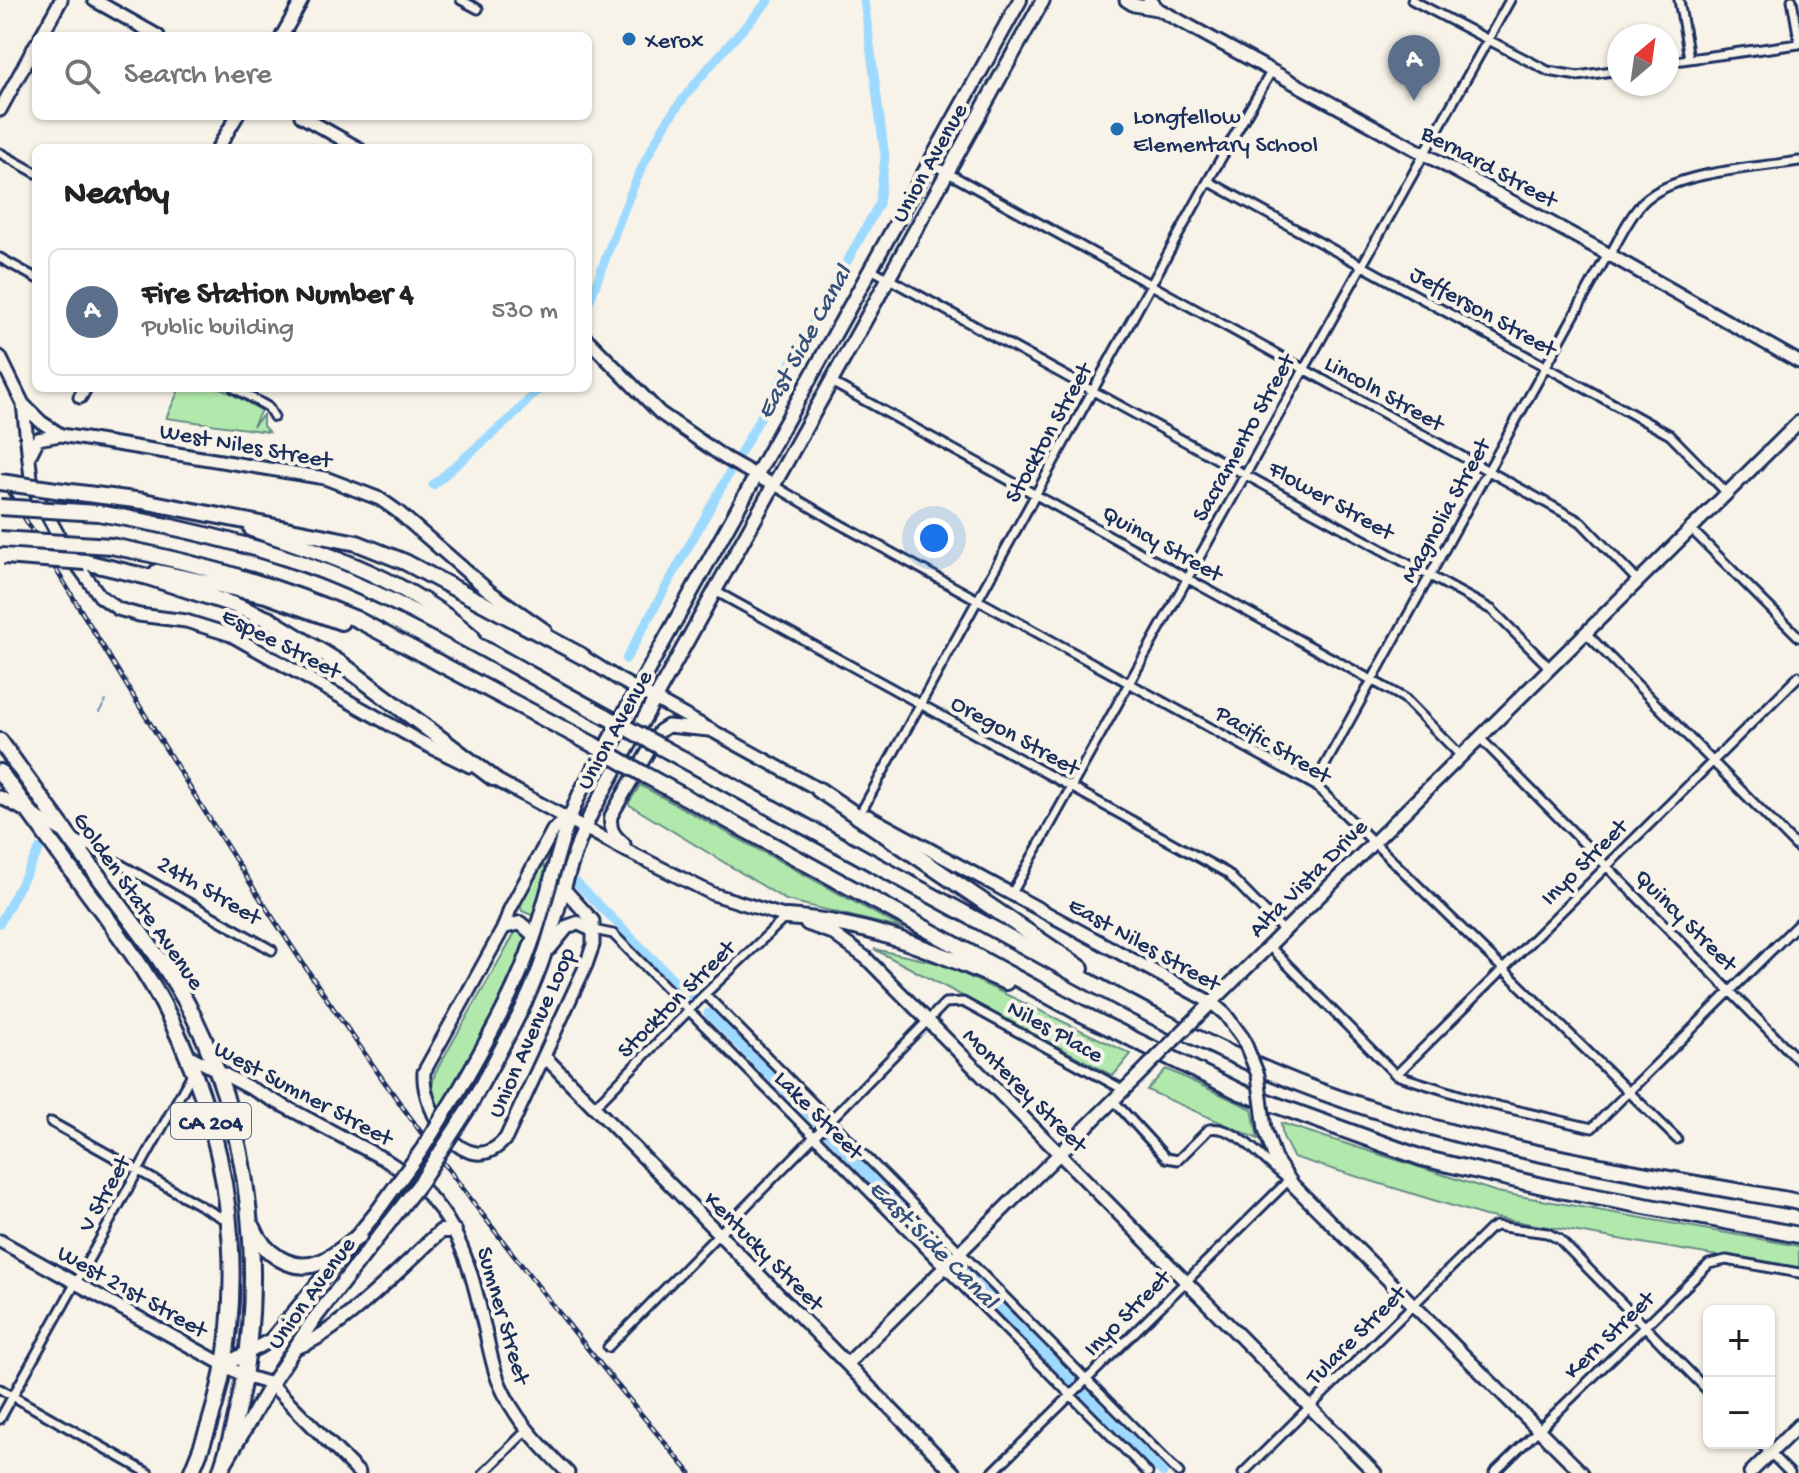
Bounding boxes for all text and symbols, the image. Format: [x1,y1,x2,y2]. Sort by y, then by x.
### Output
north arrow [1607,24,1679,96]
place label: Xerox [644,28,704,57]
marker: Xerox [620,30,638,48]
search box [32,32,592,120]
pin: A [1388,35,1440,101]
icon: search [60,54,104,98]
text: Search here [124,59,272,94]
street label: Union Avenue [886,98,976,229]
place label: Longfellow Elementary School [1133,104,1318,161]
marker: Longfellow Elementary School [1108,120,1126,138]
street label: Bernard Street [1414,120,1563,217]
text: Nearby [64,176,169,216]
water label: East Side Canal [751,260,861,425]
street label: Jefferson Street [1404,261,1563,366]
text: Fire Station Number 4 [142,279,414,314]
text: A [84,297,100,328]
text: 530 m [491,297,558,328]
text: Public building [142,314,294,345]
street label: Sacramento Street [1187,348,1304,528]
street label: Lincoln Street [1318,350,1450,441]
street label: Stockton Street [1000,357,1102,509]
street label: West Niles Street [157,418,336,477]
street label: Magnolia Street [1395,432,1500,589]
street label: Flower Street [1262,455,1400,550]
street label: Quincy Street [1096,500,1229,591]
your location [914,518,954,558]
street label: Espee Street [216,603,347,689]
street label: Union Avenue [571,665,661,796]
street label: Oregon Street [945,690,1086,785]
street label: Pacific Street [1208,699,1337,793]
street label: Golden State Avenue [65,807,210,997]
street label: Inyo Street [1536,812,1637,913]
street label: Alta Vista Drive [1244,813,1376,945]
street label: 24th Street [151,851,267,935]
street label: Quincy Street [1627,864,1744,981]
street label: East Niles Street [1062,892,1226,1001]
street label: Stockton Street [612,934,744,1066]
street label: Union Avenue Loop [483,944,584,1123]
street label: Niles Place [1001,995,1108,1072]
street label: Monterey Street [955,1023,1094,1162]
street label: West Sumner Street [208,1036,399,1156]
street label: Lake Street [767,1066,870,1169]
road number: CA 204 [171,1103,251,1139]
street label: V Street [73,1149,140,1239]
water label: East Side Canal [861,1175,1004,1318]
street label: Kentucky Street [696,1186,830,1320]
street label: Union Avenue [262,1232,364,1356]
street label: West 21st Street [51,1240,213,1347]
street label: Sumner Street [468,1244,536,1390]
street label: Inyo Street [1079,1263,1180,1364]
street label: Tulare Street [1300,1279,1415,1394]
street label: Kern Street [1559,1285,1664,1387]
map controls [1703,1305,1775,1449]
button: + [1703,1305,1775,1377]
button: − [1703,1377,1775,1449]

